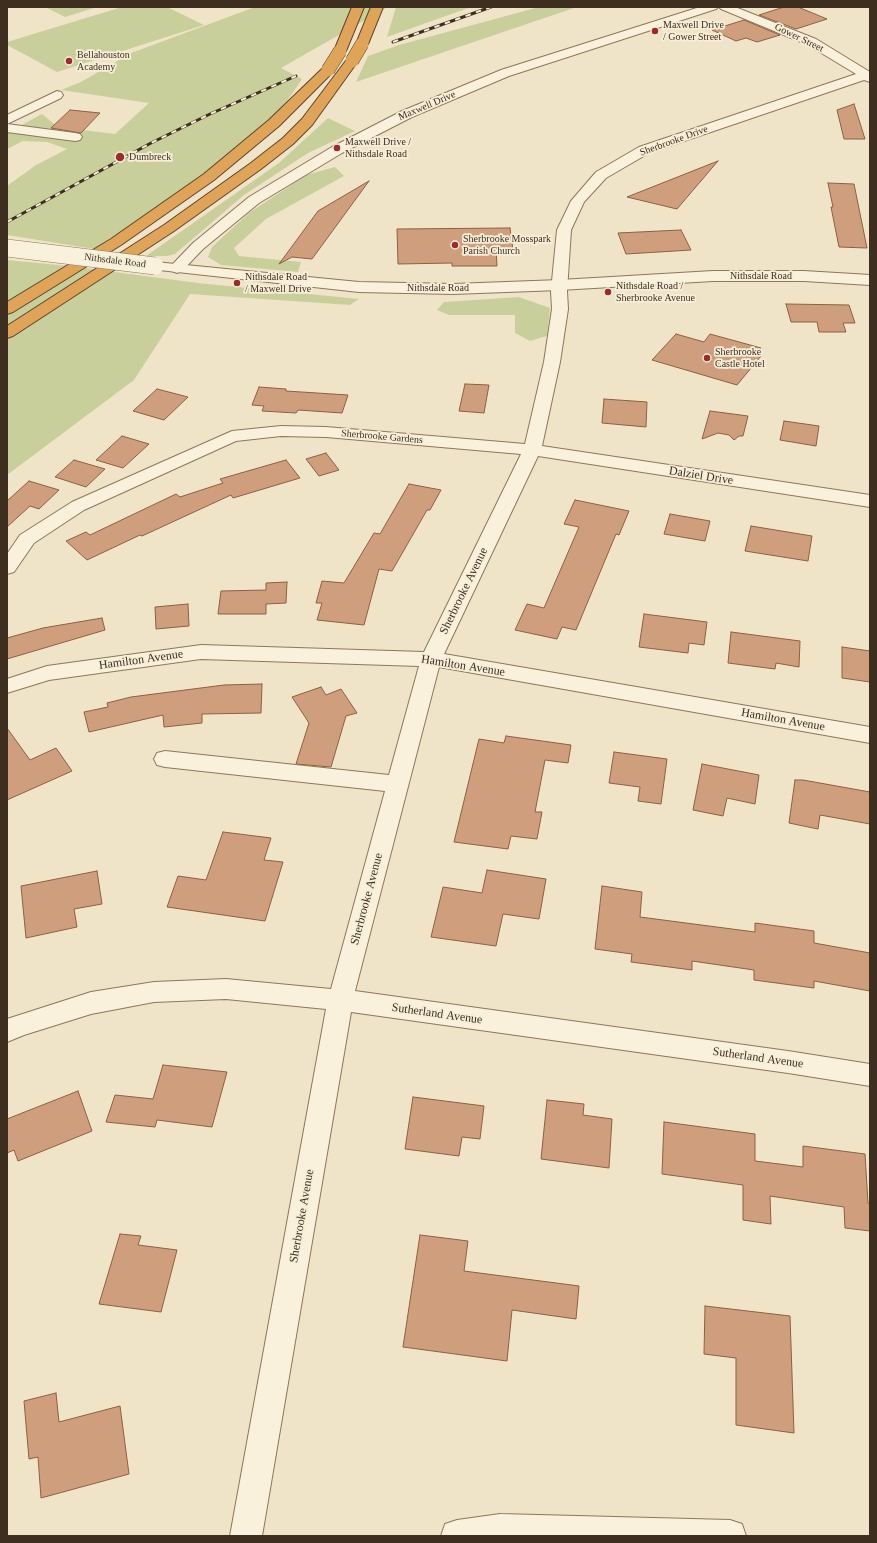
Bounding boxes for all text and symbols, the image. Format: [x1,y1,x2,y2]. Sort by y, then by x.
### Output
place label: Maxwell Drive / Gower Street [663,19,724,42]
street label: Gower Street [773,21,825,55]
marker: Maxwell Drive / Gower Street [650,26,660,36]
place label: Bellahouston Academy [77,49,130,72]
marker: Bellahouston Academy [64,56,74,66]
street label: Maxwell Drive [397,89,457,123]
street label: Sherbrooke Drive [638,123,710,159]
place label: Maxwell Drive / Nithsdale Road [345,136,411,160]
marker: Maxwell Drive / Nithsdale Road [332,143,342,153]
marker: Dumbreck [114,151,126,163]
place label: Dumbreck [129,151,171,163]
place label: Sherbrooke Mosspark Parish Church [463,233,551,256]
marker: Sherbrooke Mosspark Parish Church [450,240,460,250]
street label: Nithsdale Road [84,251,146,271]
street label: Nithsdale Road [730,270,792,282]
place label: Nithsdale Road / Maxwell Drive [245,271,311,294]
marker: Nithsdale Road / Maxwell Drive [232,278,242,288]
place label: Nithsdale Road / Sherbrooke Avenue [616,280,695,304]
street label: Nithsdale Road [407,282,469,294]
marker: Nithsdale Road / Sherbrooke Avenue [603,287,613,297]
place label: Sherbrooke Castle Hotel [715,346,765,370]
marker: Sherbrooke Castle Hotel [702,353,712,363]
street label: Sherbrooke Gardens [341,427,423,447]
street label: Dalziel Drive [668,464,734,488]
street label: Sherbrooke Avenue [437,545,491,637]
street label: Hamilton Avenue [98,647,184,673]
street label: Hamilton Avenue [420,652,506,680]
street label: Hamilton Avenue [740,706,826,734]
street label: Sherbrooke Avenue [348,851,386,947]
street label: Sutherland Avenue [391,1001,483,1027]
street label: Sutherland Avenue [712,1045,804,1071]
street label: Sherbrooke Avenue [287,1168,317,1264]

